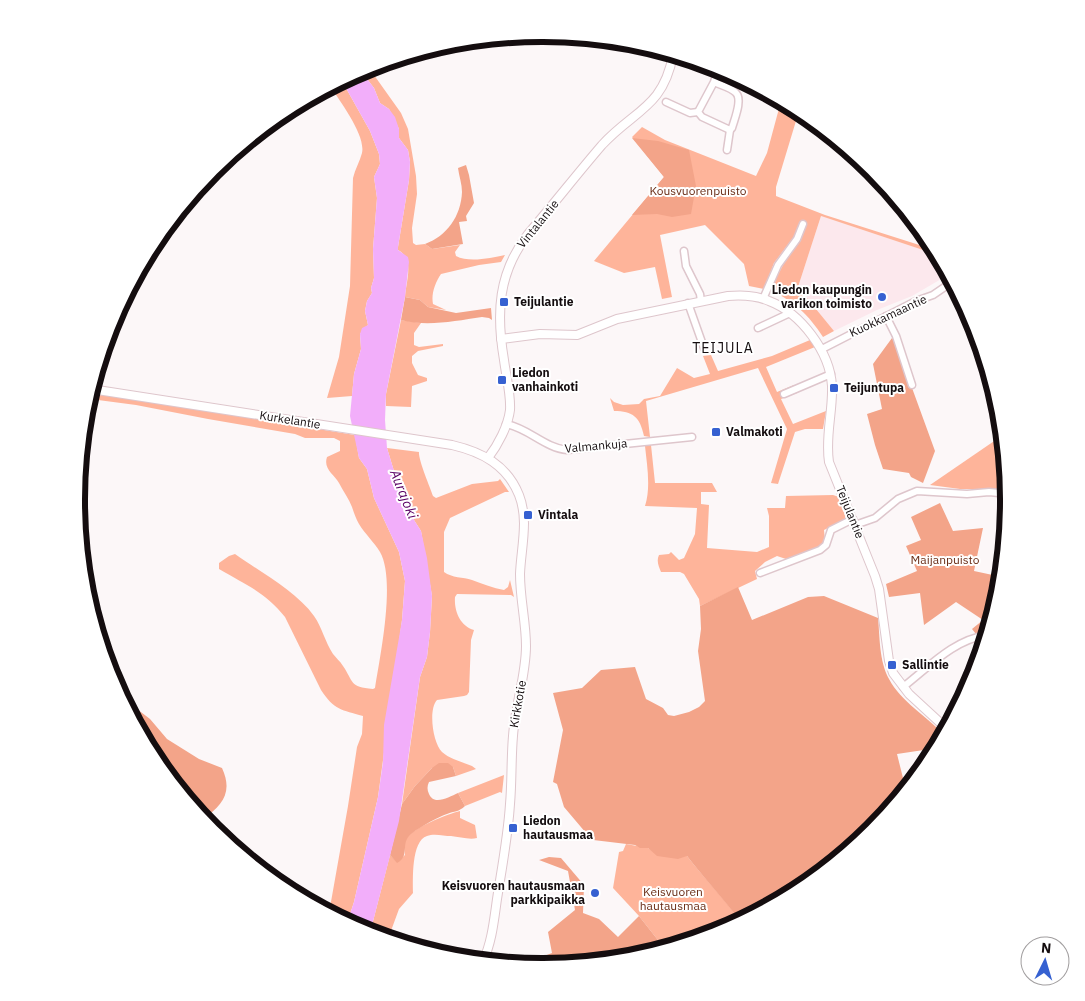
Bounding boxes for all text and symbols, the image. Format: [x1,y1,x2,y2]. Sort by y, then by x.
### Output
park label: Kousvuorenpuisto [649,183,747,198]
street label: Vintalantie [514,196,562,251]
place label: Liedon kaupungin varikon toimisto [772,282,872,311]
street label: Kuokkamaantie [847,291,929,340]
marker: Liedon kaupungin varikon toimisto [876,291,888,303]
place label: Teijulantie [514,294,574,309]
marker: Teijulantie [498,296,510,308]
district label: TEIJULA [692,339,754,357]
place label: Liedon vanhainkoti [512,365,578,394]
marker: Liedon vanhainkoti [496,374,508,386]
place label: Teijuntupa [844,380,904,395]
marker: Teijuntupa [828,382,840,394]
street label: Kurkelantie [258,407,322,432]
place label: Valmakoti [726,424,783,439]
marker: Valmakoti [710,426,722,438]
street label: Valmankuja [564,435,628,456]
water label: Aurajoki [386,466,422,522]
street label: Teijulantie [833,483,868,541]
place label: Vintala [538,507,578,522]
marker: Vintala [522,509,534,521]
park label: Maijanpuisto [911,552,980,567]
place label: Sallintie [902,657,949,672]
marker: Sallintie [886,659,898,671]
street label: Kirkkotie [506,679,529,729]
place label: Liedon hautausmaa [523,813,593,842]
marker: Liedon hautausmaa [507,822,519,834]
place label: Keisvuoren hautausmaan parkkipaikka [442,878,585,907]
park label: Keisvuoren hautausmaa [640,884,707,913]
marker: Keisvuoren hautausmaan parkkipaikka [589,887,601,899]
north arrow [1020,936,1070,986]
text: N [1040,939,1052,957]

